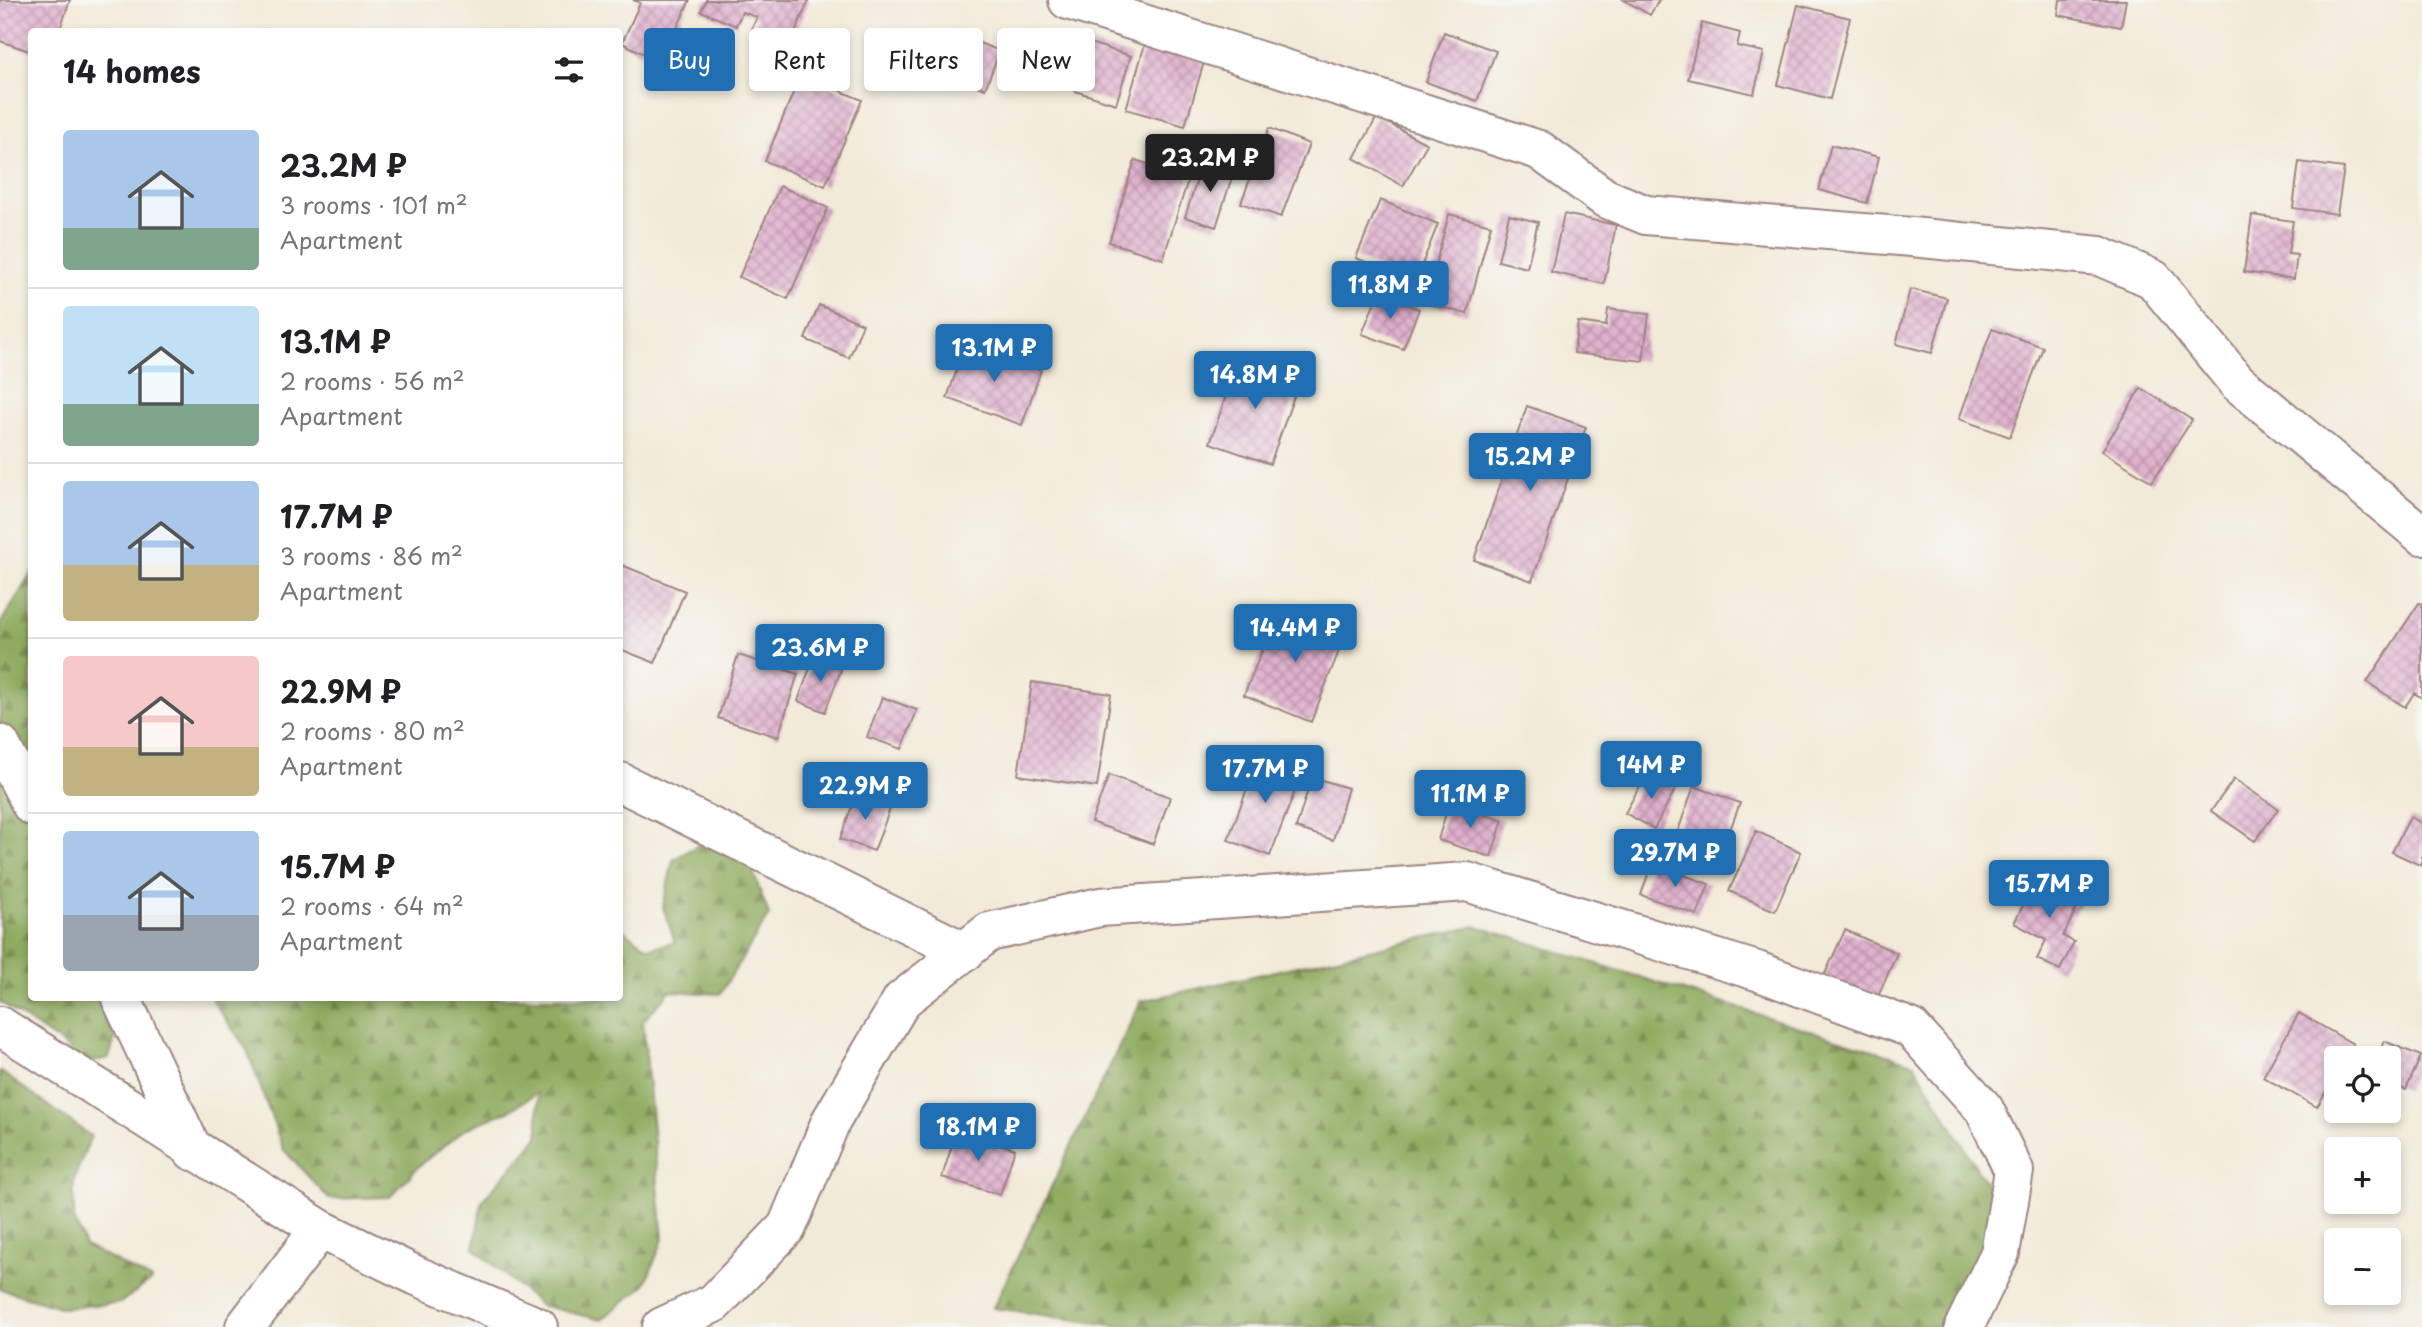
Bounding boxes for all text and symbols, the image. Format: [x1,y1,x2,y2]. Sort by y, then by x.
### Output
chip: Buy [644,28,735,91]
chip: Rent [749,28,850,91]
chip: Filters [864,28,983,91]
chip: New [997,28,1095,91]
text: 14 homes [63,48,201,93]
icon: filters [550,51,588,89]
pin: 23.2M ₽ [1145,134,1275,194]
text: 23.2M ₽ [1161,139,1259,174]
text: 23.2M ₽ [280,142,407,187]
icon: home [119,158,203,242]
text: 3 rooms · 101 m² [280,187,468,222]
text: Apartment [280,222,403,257]
pin: 11.8M ₽ [1325,262,1455,321]
text: 11.8M ₽ [1348,266,1432,301]
text: 13.1M ₽ [280,318,391,363]
pin: 13.1M ₽ [929,324,1059,384]
text: 13.1M ₽ [951,329,1037,364]
icon: home [119,334,203,418]
pin: 14.8M ₽ [1190,352,1320,411]
text: 14.8M ₽ [1210,356,1300,391]
text: 2 rooms · 56 m² [280,363,465,398]
text: Apartment [280,398,403,433]
pin: 15.2M ₽ [1465,434,1595,493]
text: 15.2M ₽ [1485,438,1575,473]
text: 17.7M ₽ [280,493,393,538]
icon: home [119,509,203,593]
text: 3 rooms · 86 m² [280,538,463,573]
text: Apartment [280,573,403,608]
pin: 14.4M ₽ [1230,604,1360,664]
text: 14.4M ₽ [1250,609,1340,644]
pin: 23.6M ₽ [755,624,885,684]
text: 23.6M ₽ [771,629,869,664]
text: 22.9M ₽ [280,668,401,713]
icon: home [119,684,203,768]
text: 2 rooms · 80 m² [280,713,465,748]
pin: 14M ₽ [1602,742,1700,801]
pin: 17.7M ₽ [1200,746,1330,805]
text: 14M ₽ [1617,746,1685,781]
text: Apartment [280,748,403,783]
text: 17.7M ₽ [1222,750,1308,785]
pin: 22.9M ₽ [800,762,930,822]
text: 22.9M ₽ [819,767,911,802]
pin: 11.1M ₽ [1405,770,1535,830]
text: 11.1M ₽ [1430,775,1510,810]
pin: 29.7M ₽ [1610,830,1740,889]
text: 29.7M ₽ [1630,834,1720,869]
text: 15.7M ₽ [280,843,395,888]
icon: home [119,859,203,943]
pin: 15.7M ₽ [1984,860,2114,920]
text: 15.7M ₽ [2005,865,2093,900]
text: 2 rooms · 64 m² [280,888,464,923]
text: Apartment [280,923,403,958]
map controls [2324,1046,2401,1305]
button: locate [2324,1046,2401,1123]
pin: 18.1M ₽ [913,1104,1043,1163]
text: 18.1M ₽ [936,1108,1020,1143]
button: + [2324,1137,2401,1214]
button: − [2324,1228,2401,1305]

